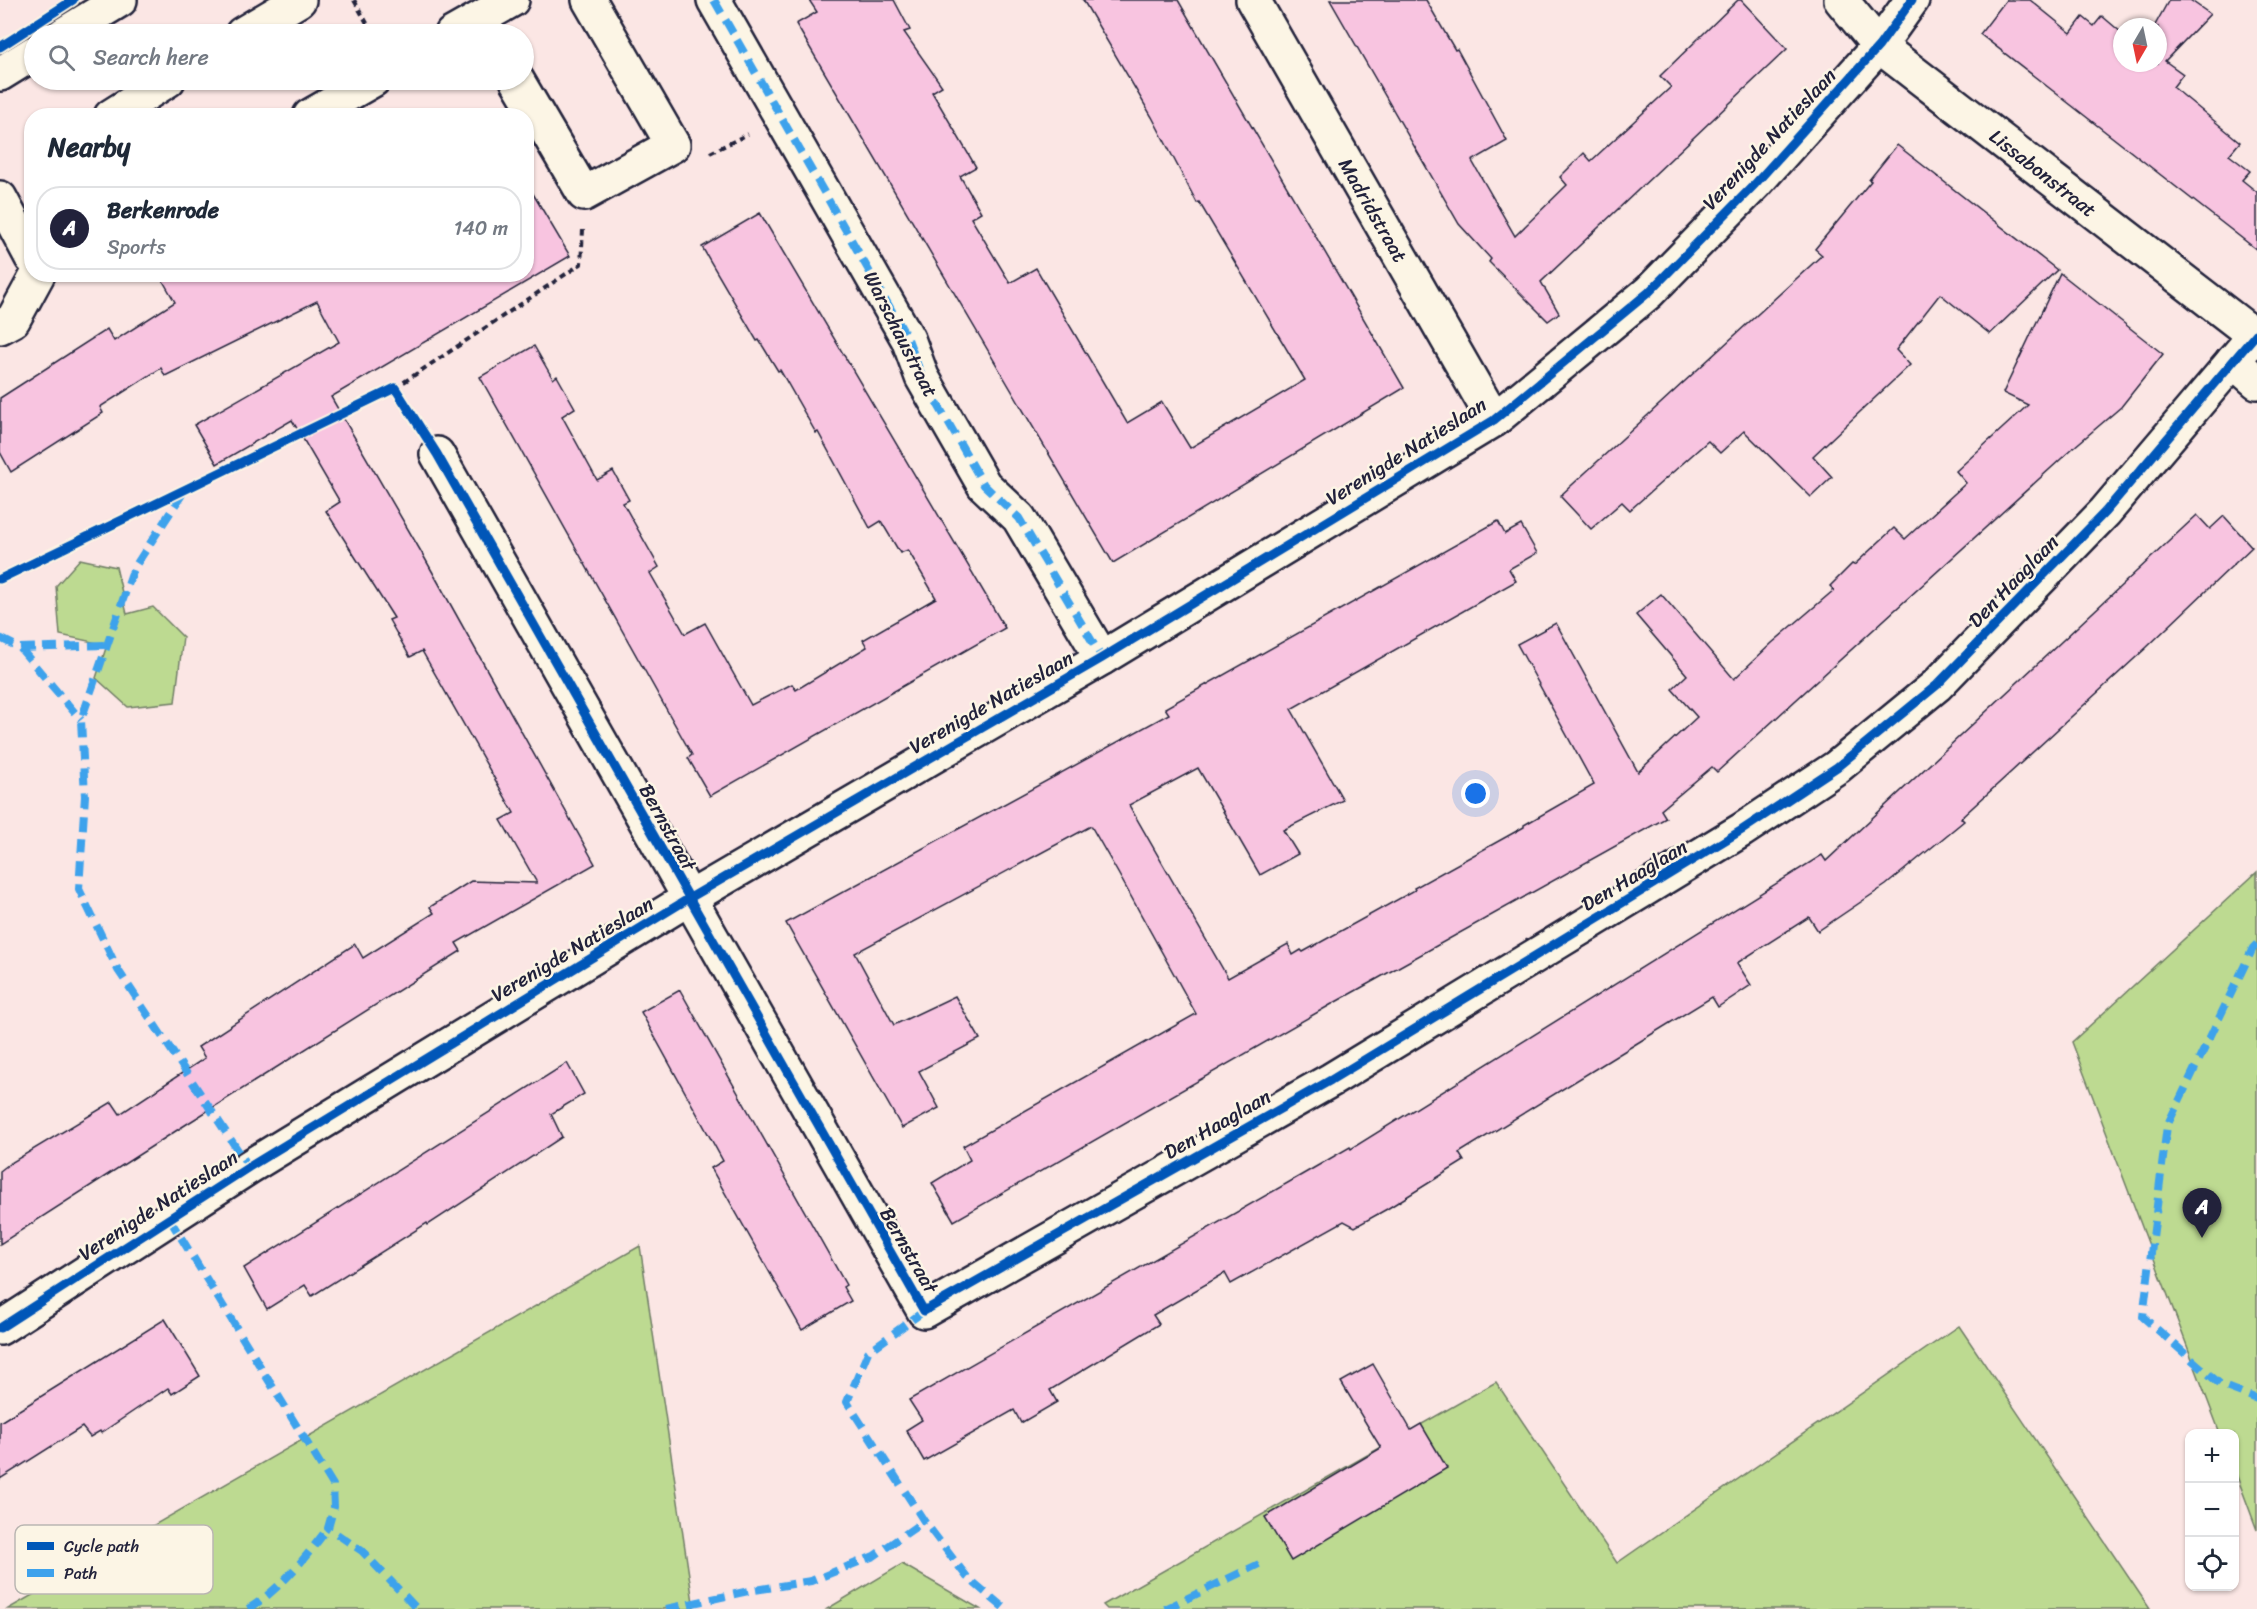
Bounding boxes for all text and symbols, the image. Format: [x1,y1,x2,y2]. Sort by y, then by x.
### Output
north arrow [2113,18,2167,72]
search box [24,24,534,90]
text: Search here [93,38,209,77]
icon: search [45,41,78,74]
street label: Verenigde Natieslaan [1694,60,1845,219]
street label: Lissabonstraat [1981,120,2104,227]
text: Nearby [48,124,130,170]
street label: Madridstraat [1328,151,1417,270]
text: Berkenrode [107,191,219,230]
text: A [63,211,76,246]
text: 140 m [454,211,508,246]
text: Sports [107,230,166,265]
street label: Warschaustraat [854,265,948,404]
street label: Verenigde Natieslaan [1319,388,1494,515]
street label: Den Haaglaan [1959,526,2067,636]
street label: Verenigde Natieslaan [903,641,1080,764]
street label: Bernstraat [629,777,706,878]
your location [1461,779,1490,808]
street label: Den Haaglaan [1574,830,1695,921]
street label: Verenigde Natieslaan [484,887,661,1012]
street label: Den Haaglaan [1157,1079,1278,1169]
street label: Verenigde Natieslaan [71,1140,245,1270]
pin: A [2182,1188,2222,1238]
street label: Bernstraat [870,1200,948,1301]
map controls [2185,1429,2239,1591]
button: + [2185,1429,2239,1483]
button: − [2185,1483,2239,1537]
legend [15,1525,213,1594]
text: Cycle path [64,1532,139,1561]
button: locate [2185,1537,2239,1591]
text: Path [64,1559,97,1588]

